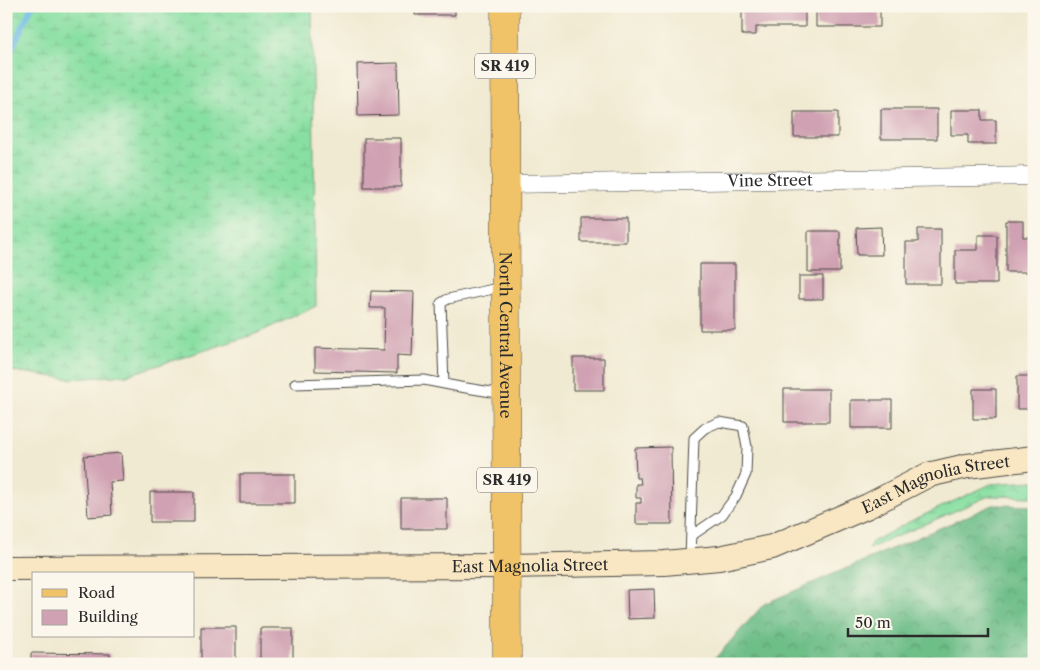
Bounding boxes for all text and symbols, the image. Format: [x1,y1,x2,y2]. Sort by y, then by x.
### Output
road number: SR 419 [475,54,535,78]
street label: Vine Street [726,169,813,191]
street label: North Central Avenue [496,252,516,418]
street label: East Magnolia Street [858,451,1011,518]
road number: SR 419 [477,468,537,492]
street label: East Magnolia Street [452,554,609,576]
legend [32,572,195,638]
text: Road [78,583,115,602]
scale bar [848,605,988,637]
text: Building [78,607,138,626]
text: 50 m [855,613,891,632]

